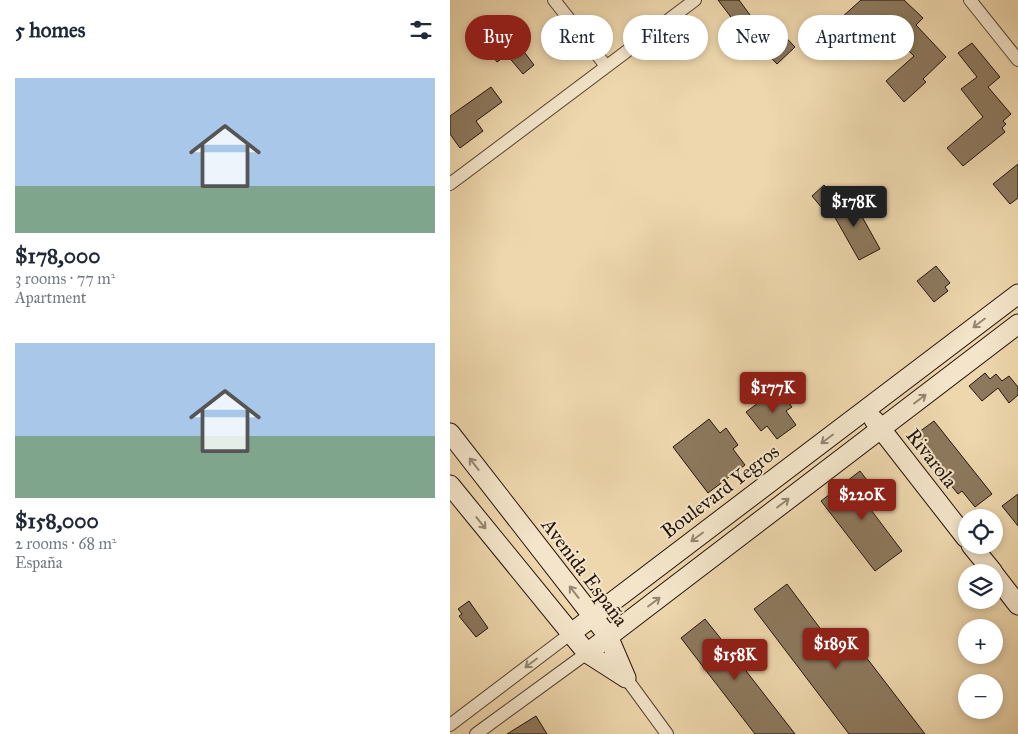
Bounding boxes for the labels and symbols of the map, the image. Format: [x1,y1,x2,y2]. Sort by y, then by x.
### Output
pin: $178K [819,186,889,228]
one-way arrow [972,318,986,328]
pin: $177K [738,372,808,414]
one-way arrow [913,394,927,404]
street label: Rivarola [901,424,963,493]
one-way arrow [821,433,834,444]
street label: Boulevard Yegros [656,439,784,544]
one-way arrow [468,458,479,471]
pin: $220K [827,478,897,521]
one-way arrow [776,498,789,509]
street label: Avenida España [536,513,634,631]
one-way arrow [475,516,486,529]
one-way arrow [691,531,704,542]
one-way arrow [568,586,579,599]
one-way arrow [647,597,660,608]
pin: $189K [801,628,871,670]
pin: $158K [700,638,770,681]
one-way arrow [524,658,538,668]

